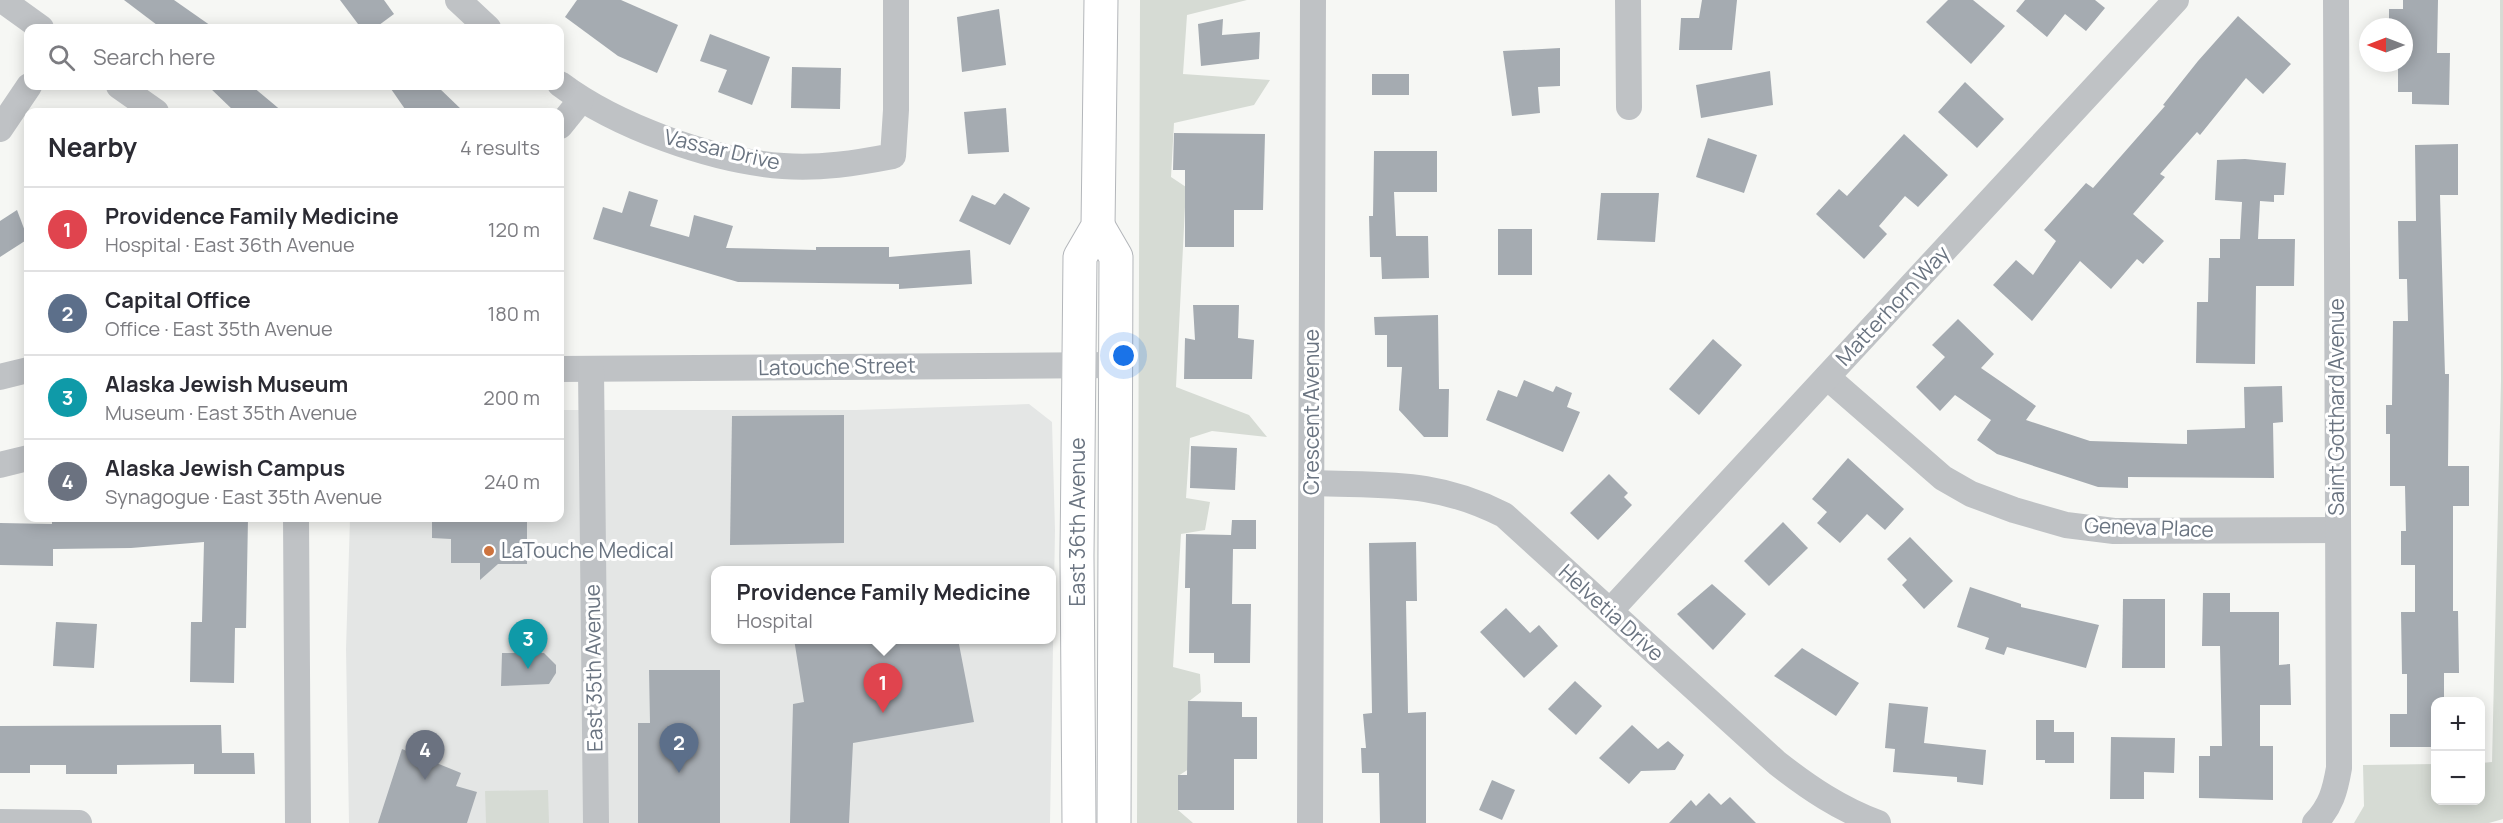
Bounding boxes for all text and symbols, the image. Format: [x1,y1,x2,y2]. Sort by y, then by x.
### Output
north arrow [2359,18,2413,72]
search box [24,24,564,90]
icon: search [45,41,78,74]
text: Search here [93,42,215,72]
street label: Vassar Drive [662,122,783,176]
text: Nearby [48,129,137,165]
text: 4 results [460,134,540,161]
text: Providence Family Medicine [105,201,399,231]
text: 1 [63,216,72,243]
text: 120 m [488,216,540,243]
text: Hospital · East 36th Avenue [105,231,355,258]
street label: Matterhorn Way [1829,239,1955,371]
text: Capital Office [105,285,251,315]
street label: Saint Gotthard Avenue [2322,298,2350,516]
text: 2 [62,300,73,327]
text: 180 m [487,300,540,327]
text: Office · East 35th Avenue [105,315,333,342]
street label: Crescent Avenue [1297,329,1325,495]
your location [1109,341,1138,370]
street label: Latouche Street [758,351,916,381]
text: Alaska Jewish Museum [105,369,348,399]
text: 3 [62,384,73,411]
text: 200 m [483,384,540,411]
text: Museum · East 35th Avenue [105,399,357,426]
street label: East 36th Avenue [1063,438,1091,606]
text: Alaska Jewish Campus [105,453,345,483]
text: 4 [61,468,74,495]
text: 240 m [484,468,540,495]
text: Synagogue · East 35th Avenue [105,483,382,510]
street label: Geneva Place [2084,511,2214,543]
place label: LaTouche Medical [501,536,674,564]
marker: LaTouche Medical [482,544,496,558]
street label: Helvetia Drive [1553,558,1670,667]
popup [711,566,1056,644]
text: Providence Family Medicine [737,577,1030,607]
street label: East 35th Avenue [578,584,608,752]
text: Hospital [737,607,813,634]
pin: 3 [508,620,548,669]
pin: 1 [864,664,902,713]
map controls [2431,697,2485,805]
button: + [2431,697,2485,751]
pin: 2 [660,724,698,773]
pin: 4 [406,730,444,780]
button: − [2431,751,2485,805]

